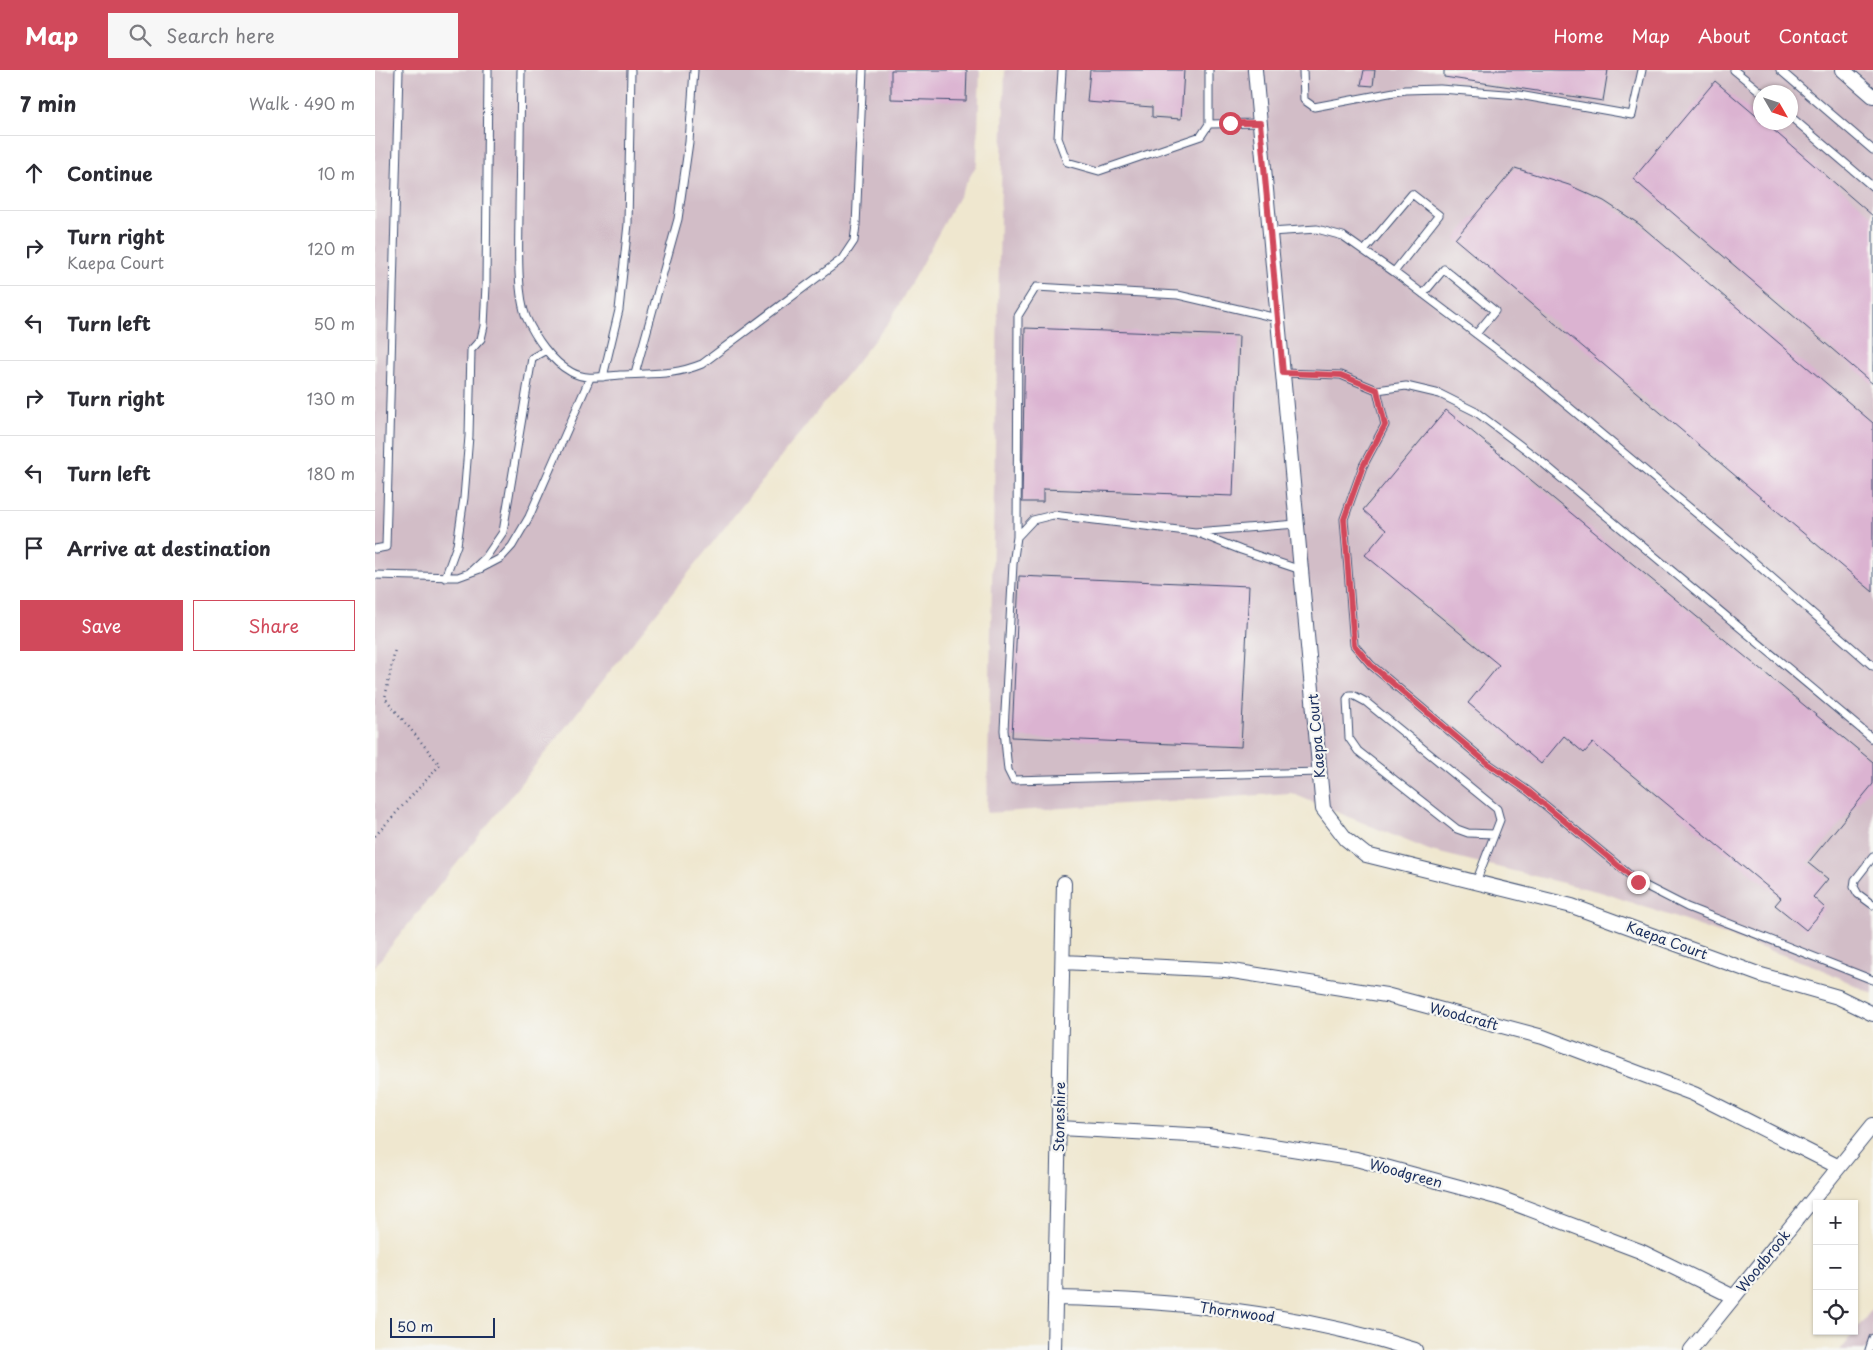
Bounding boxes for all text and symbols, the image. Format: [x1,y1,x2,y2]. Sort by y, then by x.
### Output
search box [108,13,458,58]
text: Map [25,17,78,53]
icon: search [126,21,154,49]
text: Search here [166,21,275,49]
text: Home [1553,22,1603,49]
text: Map [1631,22,1670,49]
text: About [1698,22,1750,49]
text: Contact [1778,22,1848,49]
north arrow [1753,85,1798,130]
text: 7 min [20,87,76,119]
text: Walk · 490 m [249,91,355,115]
route start [1219,112,1242,135]
icon: ahead [20,159,48,187]
text: Continue [67,159,153,187]
text: 10 m [318,161,355,185]
text: Turn right [67,222,165,250]
icon: right [20,234,48,262]
text: 120 m [308,236,355,260]
text: Kaepa Court [67,250,164,274]
icon: left [20,309,48,337]
text: Turn left [67,309,151,337]
text: 50 m [314,311,355,335]
icon: right [20,384,48,412]
text: Turn right [67,384,165,412]
text: 130 m [307,386,355,410]
icon: left [20,459,48,487]
text: Turn left [67,459,151,487]
text: 180 m [307,461,355,485]
icon: arrive [20,534,48,562]
text: Arrive at destination [67,534,271,562]
button: Save [20,600,183,651]
button: Share [193,600,355,651]
street label: Kaepa Court [1302,692,1330,779]
route end [1627,871,1650,894]
street label: Kaepa Court [1623,916,1711,964]
street label: Woodcraft [1427,997,1501,1035]
street label: Stoneshire [1048,1082,1070,1152]
street label: Woodgreen [1367,1153,1445,1193]
map controls [1813,1200,1858,1335]
button: + [1813,1200,1858,1245]
street label: Woodbrook [1731,1225,1795,1297]
button: − [1813,1245,1858,1290]
button: locate [1813,1290,1858,1335]
street label: Thornwood [1198,1296,1276,1328]
scale bar [390,1315,495,1338]
text: 50 m [397,1316,433,1337]

